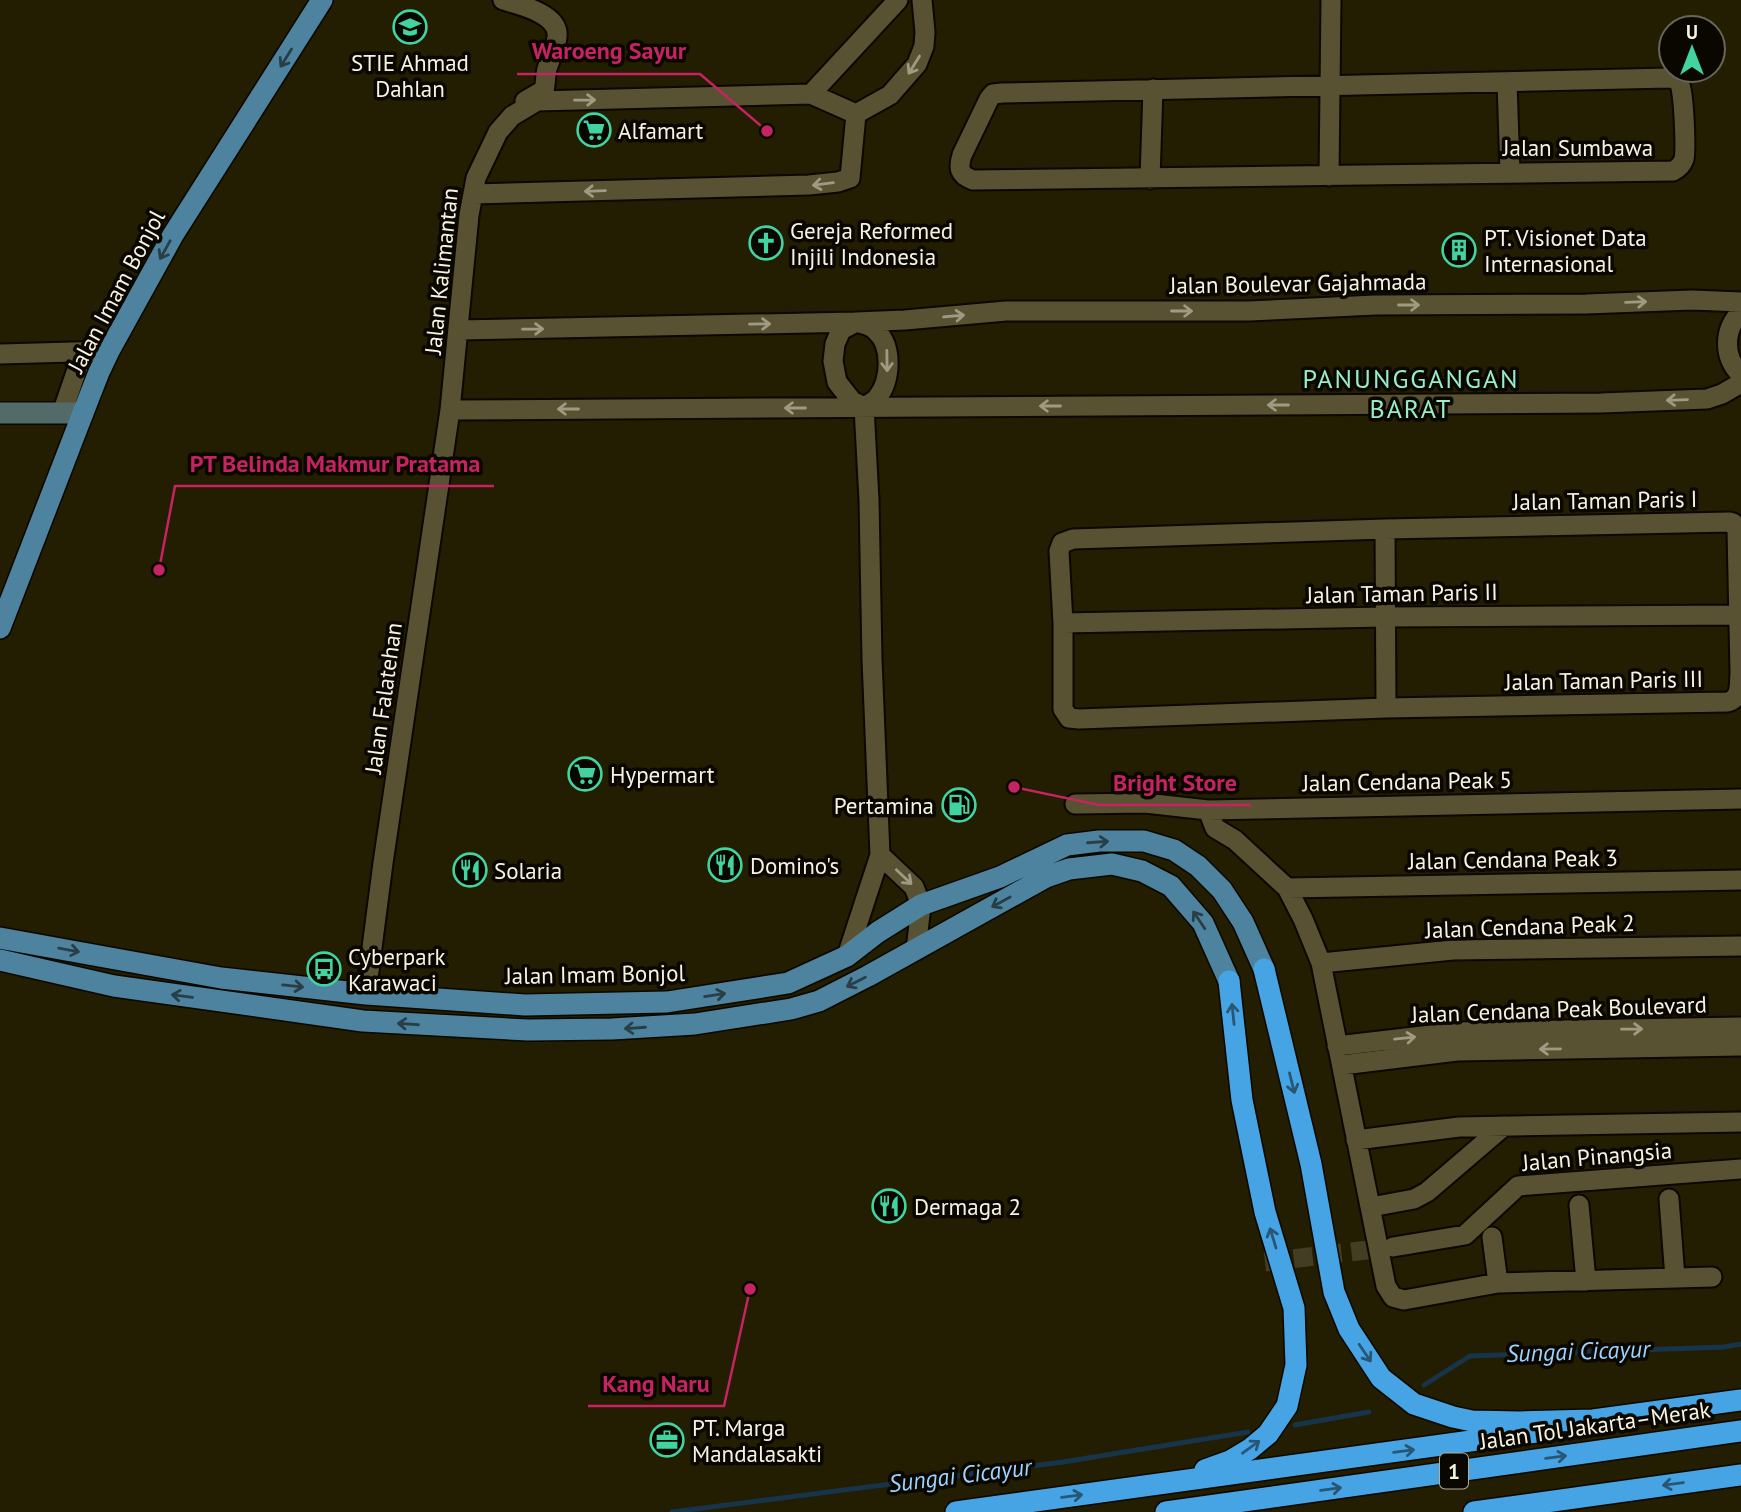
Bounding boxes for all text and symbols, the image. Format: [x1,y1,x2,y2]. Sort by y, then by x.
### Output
school or university icon: STIE Ahmad Dahlan [391,8,429,46]
north arrow [1657,14,1727,84]
text: U [1686,20,1698,44]
callout: Waroeng Sayur [517,29,700,74]
text: Waroeng Sayur [532,35,687,66]
one-way arrow [278,47,292,67]
place label: STIE Ahmad Dahlan [351,48,469,103]
one-way arrow [907,55,921,75]
one-way arrow [574,93,597,106]
supermarket icon: Alfamart [575,111,613,149]
place label: Alfamart [618,116,704,145]
street label: Jalan Sumbawa [1502,133,1653,162]
one-way arrow [812,177,834,190]
one-way arrow [584,184,607,198]
street label: Jalan Kalimantan [418,186,464,357]
street label: Jalan Imam Bonjol [60,204,171,378]
place label: Gereja Reformed Injili Indonesia [790,216,953,271]
place label: PT. Visionet Data Internasional [1484,223,1647,278]
church icon: Gereja Reformed Injili Indonesia [747,224,785,262]
building icon: PT. Visionet Data Internasional [1440,231,1478,269]
one-way arrow [157,239,171,260]
street label: Jalan Boulevar Gajahmada [1168,266,1427,300]
one-way arrow [1625,295,1648,309]
one-way arrow [1397,298,1420,312]
one-way arrow [1170,304,1193,318]
one-way arrow [942,309,965,322]
one-way arrow [748,317,771,331]
one-way arrow [521,322,544,336]
one-way arrow [880,349,893,372]
district label: PANUNGGANGAN BARAT [1302,362,1520,425]
one-way arrow [1665,394,1688,407]
one-way arrow [1267,398,1290,412]
one-way arrow [1039,399,1062,413]
one-way arrow [784,401,807,415]
one-way arrow [557,402,580,416]
callout: PT Belinda Makmur Pratama [175,441,494,486]
text: PT Belinda Makmur Pratama [190,448,480,479]
street label: Jalan Taman Paris I [1511,484,1698,516]
street label: Jalan Taman Paris II [1305,577,1498,609]
street label: Jalan Falatehan [358,621,408,776]
street label: Jalan Taman Paris III [1504,664,1703,696]
supermarket icon: Hypermart [566,755,604,793]
place label: Hypermart [610,760,715,789]
callout: Bright Store [1099,760,1251,805]
street label: Jalan Cendana Peak 5 [1301,765,1512,797]
text: Bright Store [1113,767,1237,798]
fuel station icon: Pertamina [940,786,978,824]
place label: Pertamina [834,791,934,820]
one-way arrow [1086,835,1109,848]
street label: Jalan Cendana Peak 3 [1407,843,1618,875]
restaurant icon: Domino's [706,846,744,884]
restaurant icon: Solaria [451,851,489,889]
place label: Domino's [750,851,839,880]
place label: Solaria [494,856,562,885]
one-way arrow [895,869,912,886]
one-way arrow [991,895,1011,909]
street label: Jalan Cendana Peak 2 [1424,908,1635,944]
one-way arrow [1192,911,1206,930]
place label: Cyberpark Karawaci [348,942,446,997]
one-way arrow [57,944,80,957]
bus stop icon: Cyberpark Karawaci [305,950,343,988]
street label: Jalan Imam Bonjol [504,958,686,990]
one-way arrow [846,976,867,990]
one-way arrow [282,979,304,992]
one-way arrow [703,988,726,1001]
one-way arrow [171,989,194,1002]
street label: Jalan Cendana Peak Boulevard [1410,989,1707,1029]
one-way arrow [1226,1003,1239,1026]
one-way arrow [397,1017,420,1030]
one-way arrow [624,1022,647,1035]
one-way arrow [1621,1022,1644,1036]
one-way arrow [1393,1032,1416,1045]
one-way arrow [1539,1043,1562,1056]
one-way arrow [1285,1071,1299,1094]
street label: Jalan Pinangsia [1520,1135,1673,1177]
restaurant icon: Dermaga 2 [870,1187,908,1225]
place label: Dermaga 2 [914,1192,1021,1221]
one-way arrow [1265,1227,1278,1249]
water label: Sungai Cicayur [1506,1333,1653,1369]
one-way arrow [1357,1343,1372,1362]
callout: Kang Naru [588,1361,724,1406]
text: Kang Naru [602,1368,710,1399]
street label: Jalan Tol Jakarta–Merak [1477,1394,1712,1456]
place label: PT. Marga Mandalasakti [692,1413,822,1468]
office icon: PT. Marga Mandalasakti [648,1421,686,1459]
one-way arrow [1241,1439,1260,1454]
one-way arrow [1392,1444,1415,1457]
one-way arrow [1544,1450,1567,1463]
water label: Sungai Cicayur [887,1451,1035,1499]
road number: 1 [1440,1454,1468,1488]
one-way arrow [1663,1478,1685,1491]
one-way arrow [1319,1482,1342,1495]
one-way arrow [1060,1490,1083,1503]

